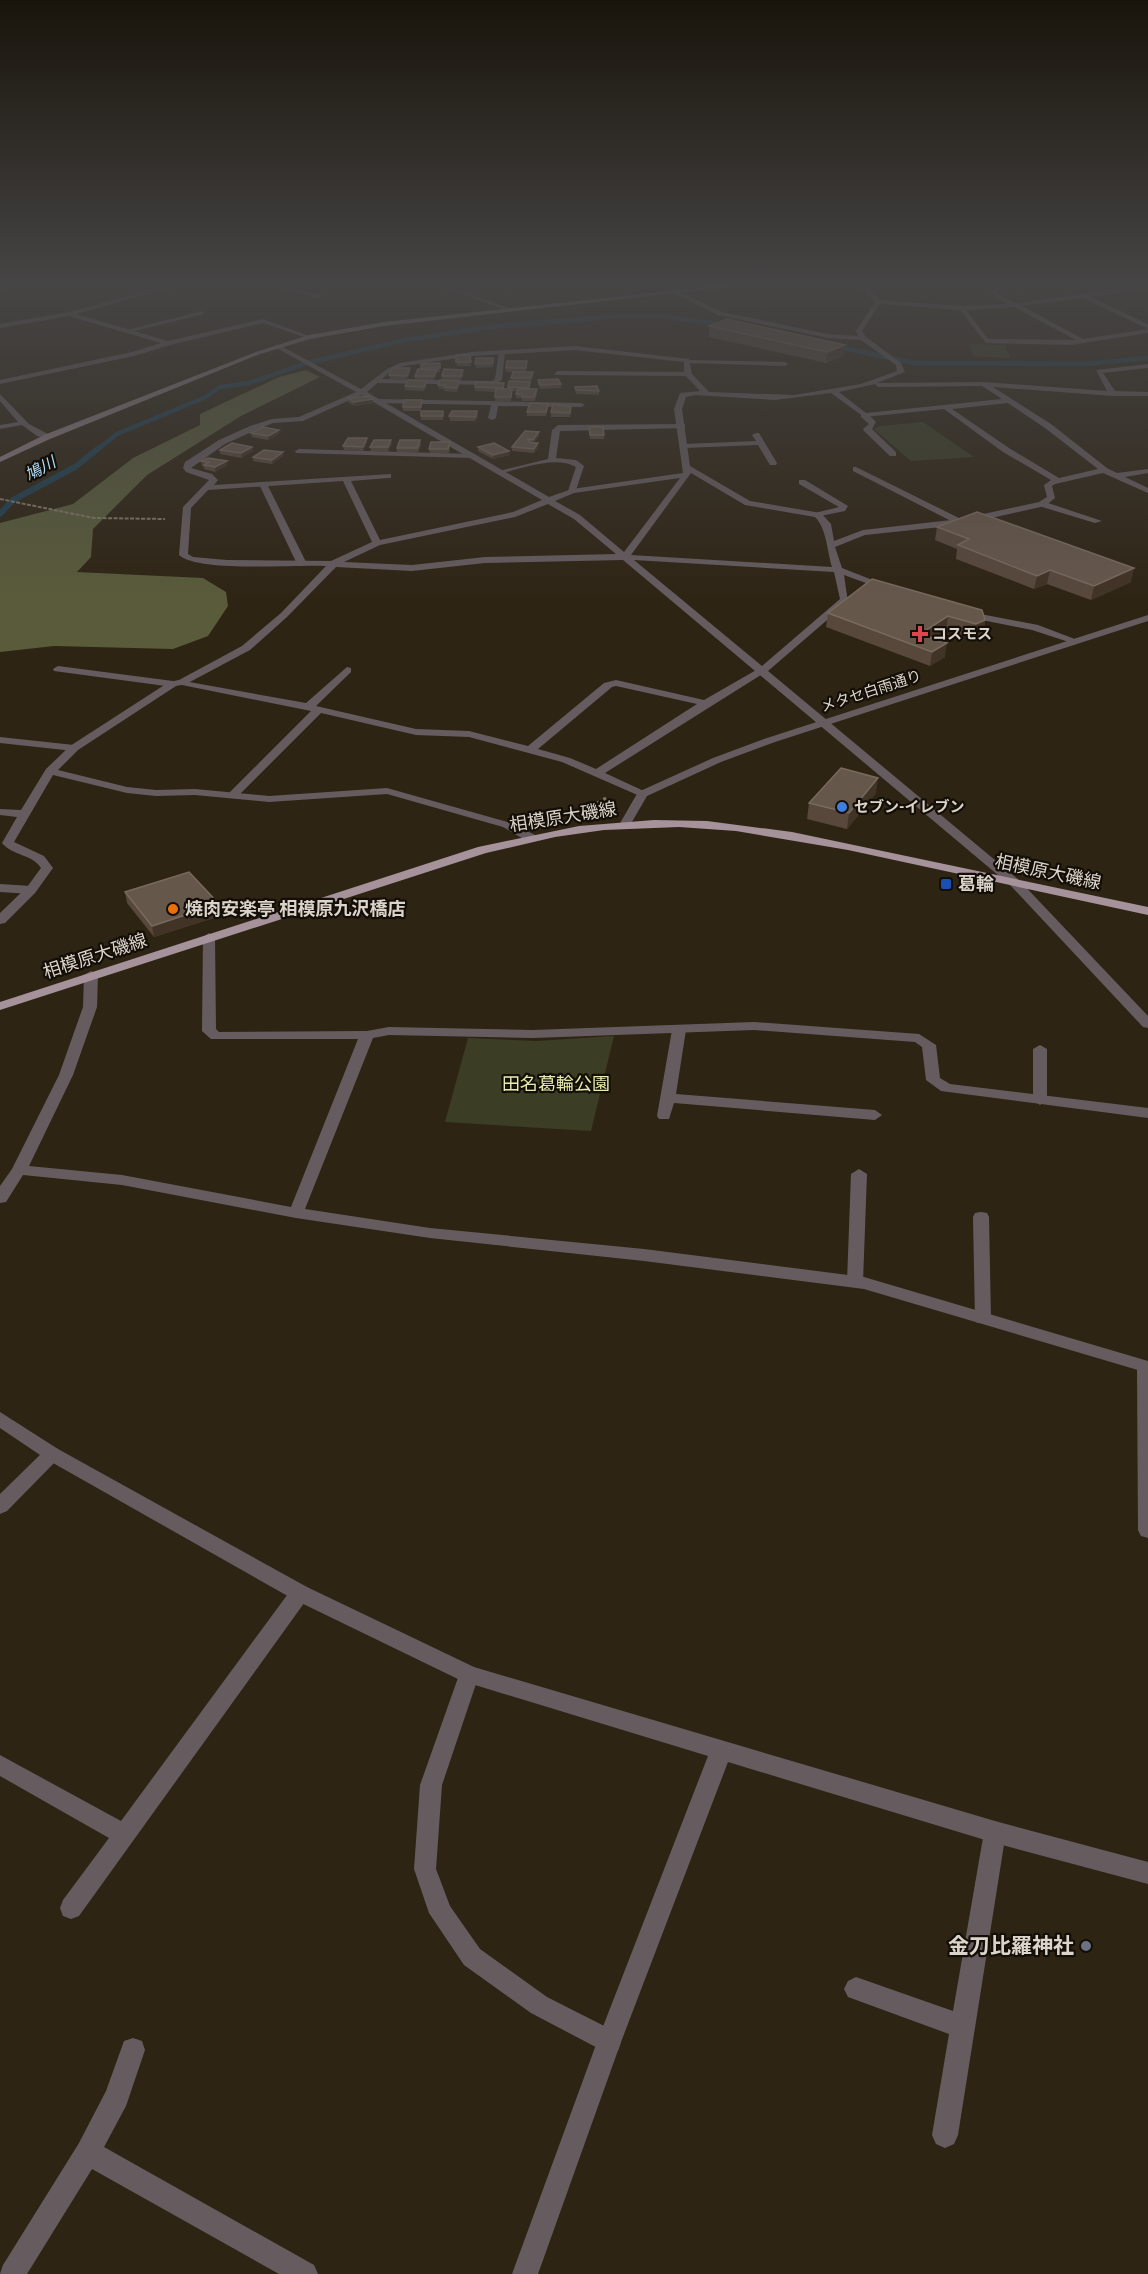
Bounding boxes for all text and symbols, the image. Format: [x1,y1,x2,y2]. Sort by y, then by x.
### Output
water label: 鳩川 [21,451,61,484]
place label: コスモス [932,624,992,643]
marker: コスモス [913,627,927,641]
street label: メタセ白雨通り [818,665,924,716]
street label: 相模原大磯線 [508,797,618,836]
place label: セブン-イレブン [854,797,964,816]
marker: セブン-イレブン [835,800,849,814]
street label: 相模原大磯線 [993,849,1103,894]
place label: 葛輪 [958,872,994,895]
marker: 葛輪 [939,877,953,891]
place label: 焼肉安楽亭 相模原九沢橋店 [185,897,406,920]
marker: 焼肉安楽亭 相模原九沢橋店 [166,902,180,916]
street label: 相模原大磯線 [40,928,150,983]
park label: 田名葛輪公園 [502,1072,610,1095]
place label: 金刀比羅神社 [948,1932,1074,1959]
marker: 金刀比羅神社 [1079,1939,1093,1953]

